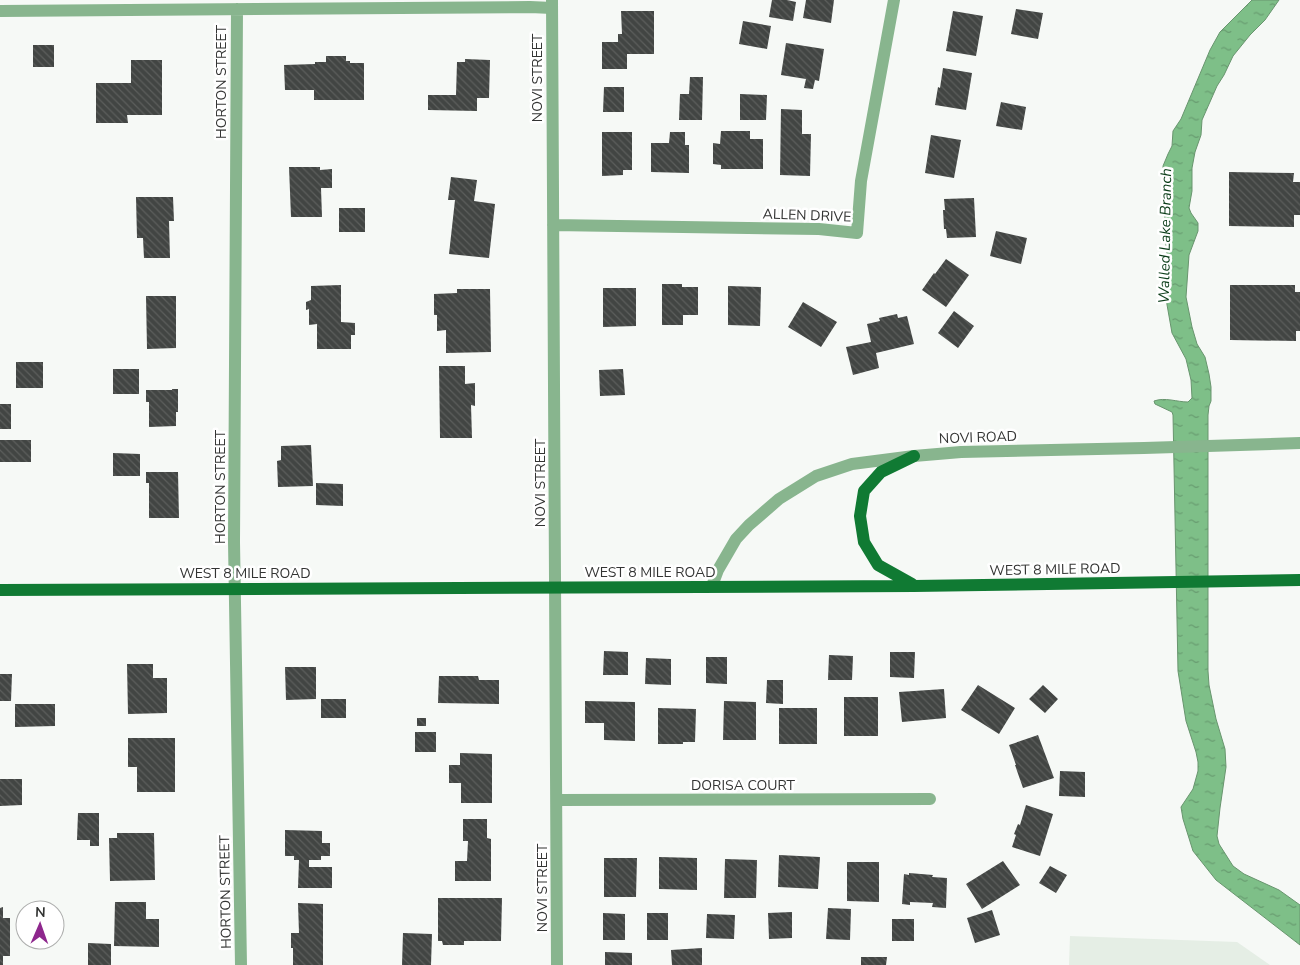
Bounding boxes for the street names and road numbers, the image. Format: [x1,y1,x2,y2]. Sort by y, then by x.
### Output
street label: HORTON STREET [212,25,231,139]
street label: NOVI STREET [528,33,547,122]
street label: ALLEN DRIVE [762,204,852,227]
street label: NOVI ROAD [939,427,1017,448]
street label: HORTON STREET [211,430,230,544]
street label: NOVI STREET [531,438,550,527]
street label: WEST 8 MILE ROAD [989,559,1121,580]
street label: WEST 8 MILE ROAD [584,563,716,582]
street label: WEST 8 MILE ROAD [179,564,311,583]
street label: DORISA COURT [691,776,796,795]
street label: HORTON STREET [215,834,236,949]
street label: NOVI STREET [533,843,552,932]

